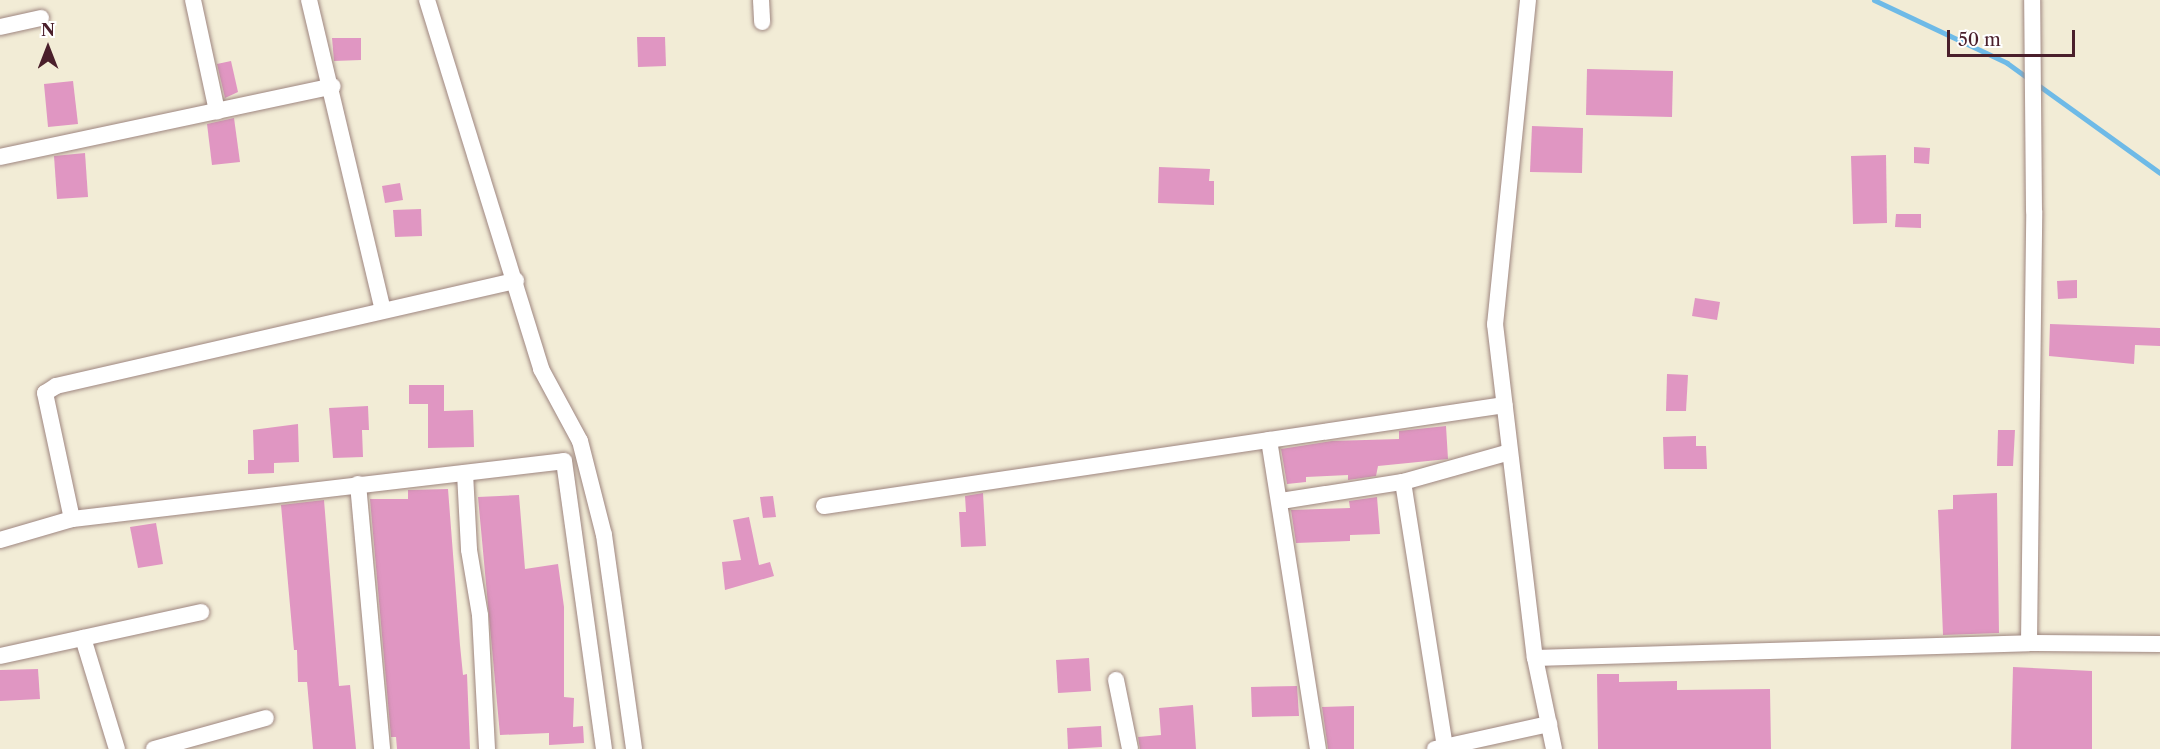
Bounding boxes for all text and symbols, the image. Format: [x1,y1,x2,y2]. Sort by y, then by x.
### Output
north arrow [18,18,78,78]
scale bar [1950,18,2078,56]
text: N [41,20,55,40]
text: 50 m [1958,29,2001,51]

